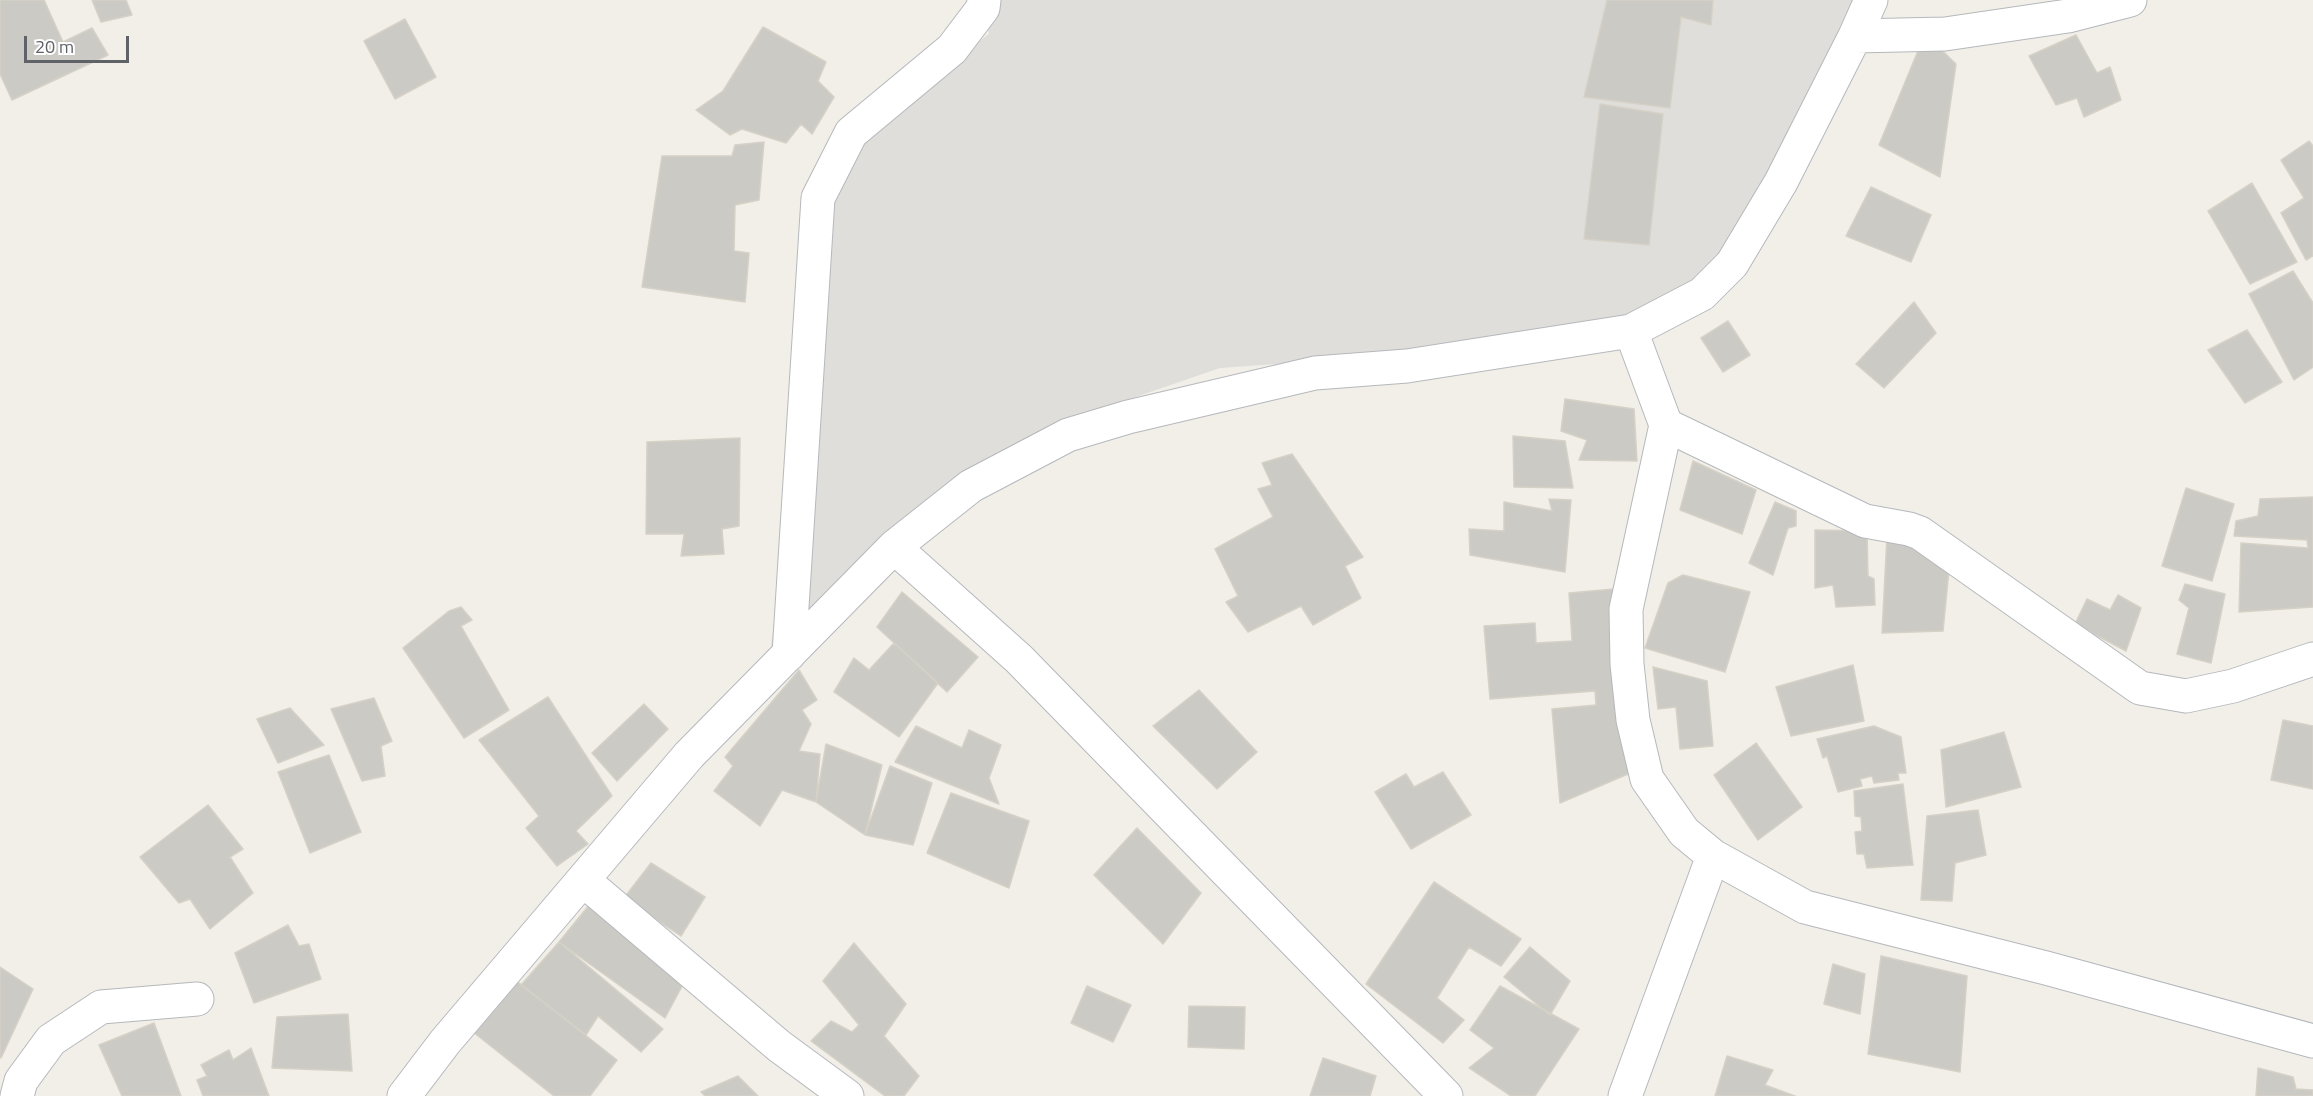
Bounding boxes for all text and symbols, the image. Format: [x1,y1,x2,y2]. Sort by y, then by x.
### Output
scale bar [27,24,132,62]
text: 20 m [35,33,74,60]

